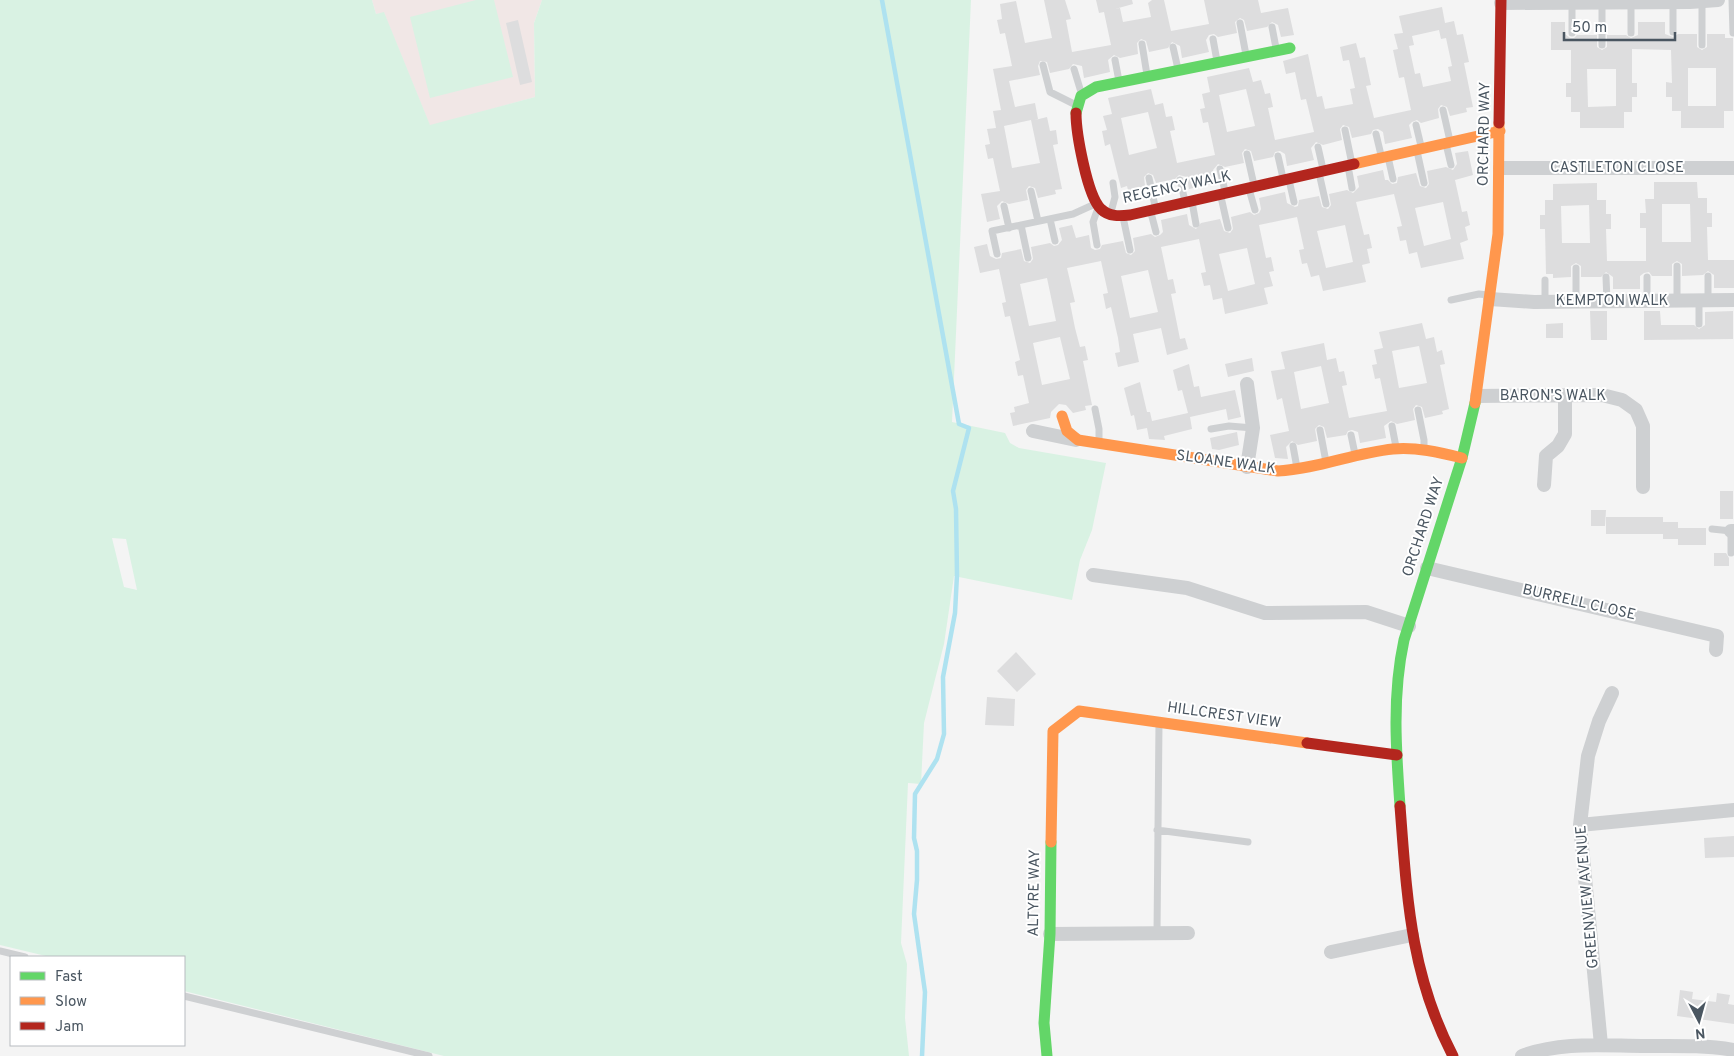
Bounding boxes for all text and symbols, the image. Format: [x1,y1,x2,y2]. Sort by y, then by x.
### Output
scale bar [1564,10,1675,42]
text: 50 m [1572,19,1607,38]
street label: ORCHARD WAY [1475,81,1495,186]
street label: CASTLETON CLOSE [1550,159,1684,178]
street label: REGENCY WALK [1121,167,1233,209]
street label: KEMPTON WALK [1556,292,1669,311]
street label: BARON'S WALK [1500,387,1606,406]
street label: SLOANE WALK [1175,447,1277,479]
street label: ORCHARD WAY [1399,474,1449,579]
street label: BURRELL CLOSE [1520,581,1638,625]
street label: HILLCREST VIEW [1166,699,1282,733]
street label: GREENVIEW AVENUE [1572,825,1604,969]
street label: ALTYRE WAY [1025,849,1045,937]
legend [10,956,185,1046]
text: Fast [55,968,83,987]
text: Slow [55,993,87,1012]
north arrow [1674,996,1724,1046]
text: Jam [55,1018,84,1037]
text: N [1694,1023,1706,1041]

